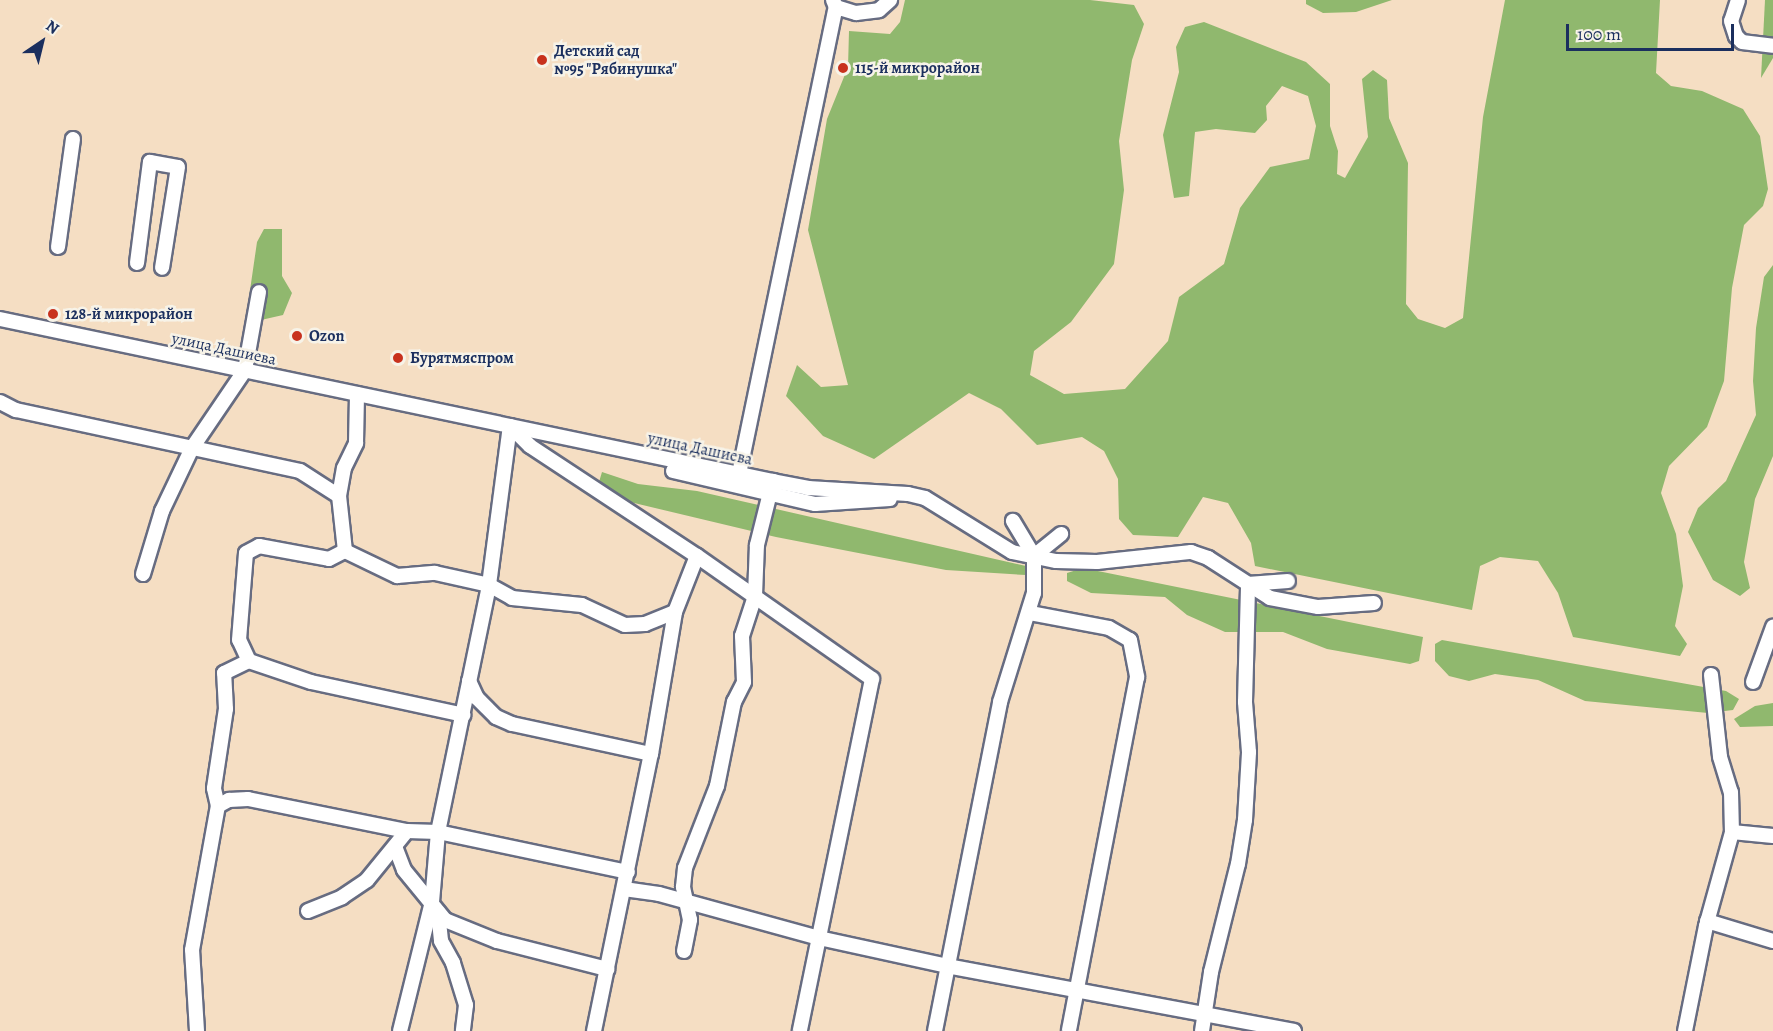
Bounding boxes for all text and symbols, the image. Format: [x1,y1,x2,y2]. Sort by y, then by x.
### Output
north arrow [12,12,72,72]
scale bar [1569,12,1737,50]
text: N [41,15,63,40]
text: 100 m [1577,22,1621,46]
place label: Детский сад №95 "Рябинушка" [554,41,678,79]
marker: Детский сад №95 "Рябинушка" [535,53,549,67]
place label: 115-й микрорайон [855,58,980,78]
marker: 115-й микрорайон [836,61,850,75]
place label: 128-й микрорайон [65,304,193,324]
marker: 128-й микрорайон [46,307,60,321]
place label: Ozon [309,326,344,346]
street label: улица Дашиева [170,329,278,369]
marker: Ozon [290,329,304,343]
place label: Бурятмяспром [410,348,514,368]
marker: Бурятмяспром [391,351,405,365]
street label: улица Дашиева [646,429,754,469]

